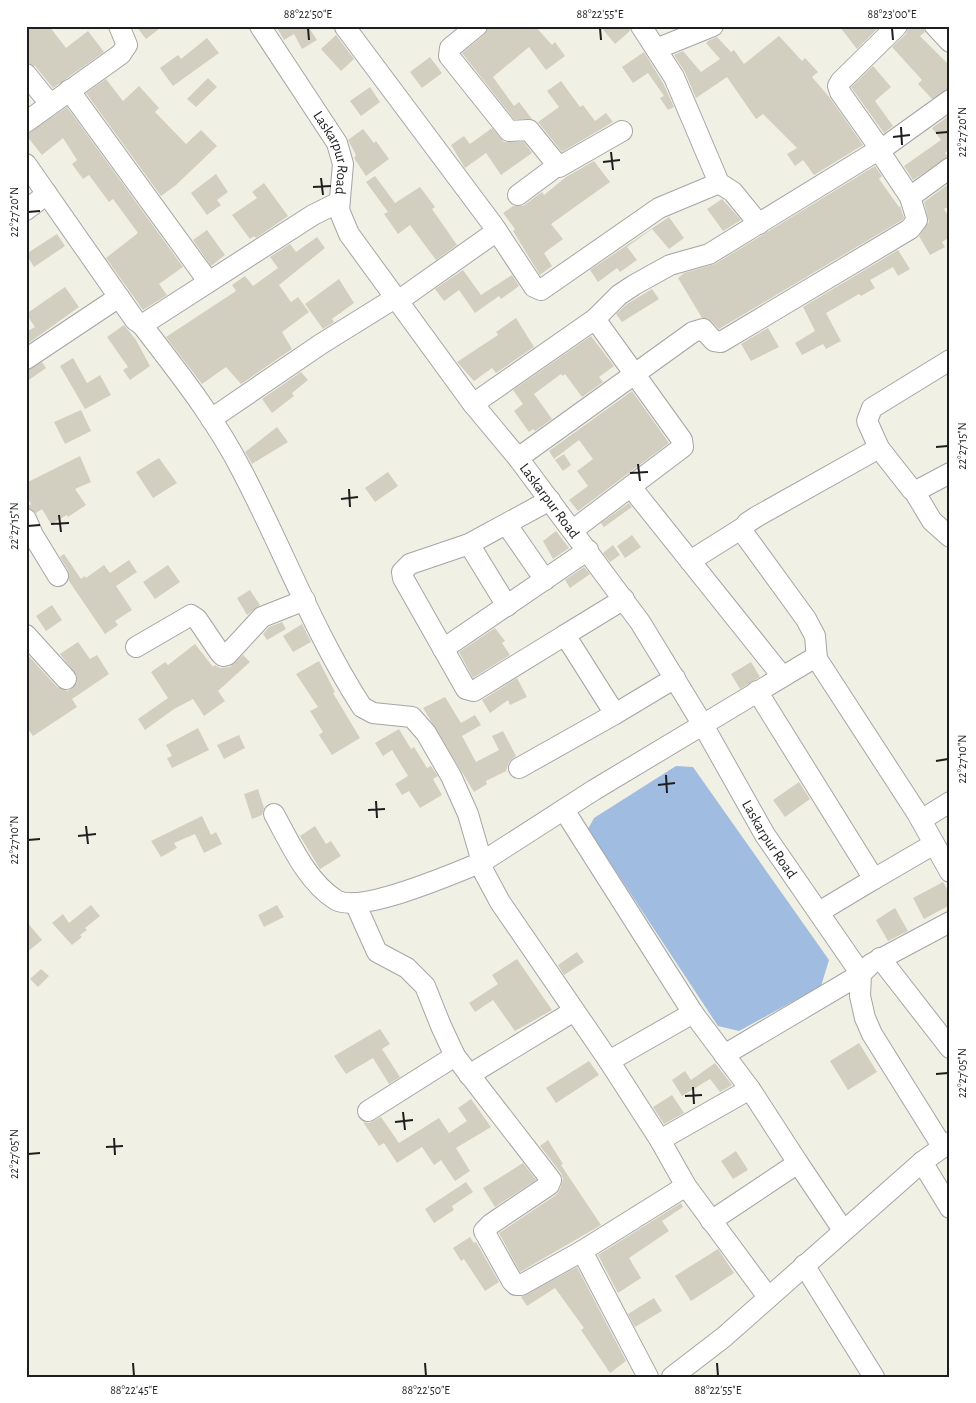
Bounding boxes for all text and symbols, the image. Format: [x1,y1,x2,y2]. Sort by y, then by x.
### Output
text: 88°22'50"E [284,8,332,20]
text: 88°22'55"E [577,8,624,20]
text: 88°23'00"E [867,8,917,20]
text: 22°27'20"N [956,107,968,157]
street label: Laskarpur Road [311,108,350,196]
text: 22°27'20"N [8,187,20,237]
text: 22°27'15"N [956,422,968,470]
street label: Laskarpur Road [517,460,583,541]
text: 22°27'15"N [8,502,20,550]
text: 22°27'10"N [956,735,968,783]
street label: Laskarpur Road [739,797,800,881]
text: 22°27'10"N [8,816,20,864]
text: 22°27'05"N [956,1048,968,1098]
text: 22°27'05"N [8,1129,20,1179]
text: 88°22'45"E [110,1384,158,1396]
text: 88°22'50"E [402,1384,450,1396]
text: 88°22'55"E [695,1384,742,1396]

